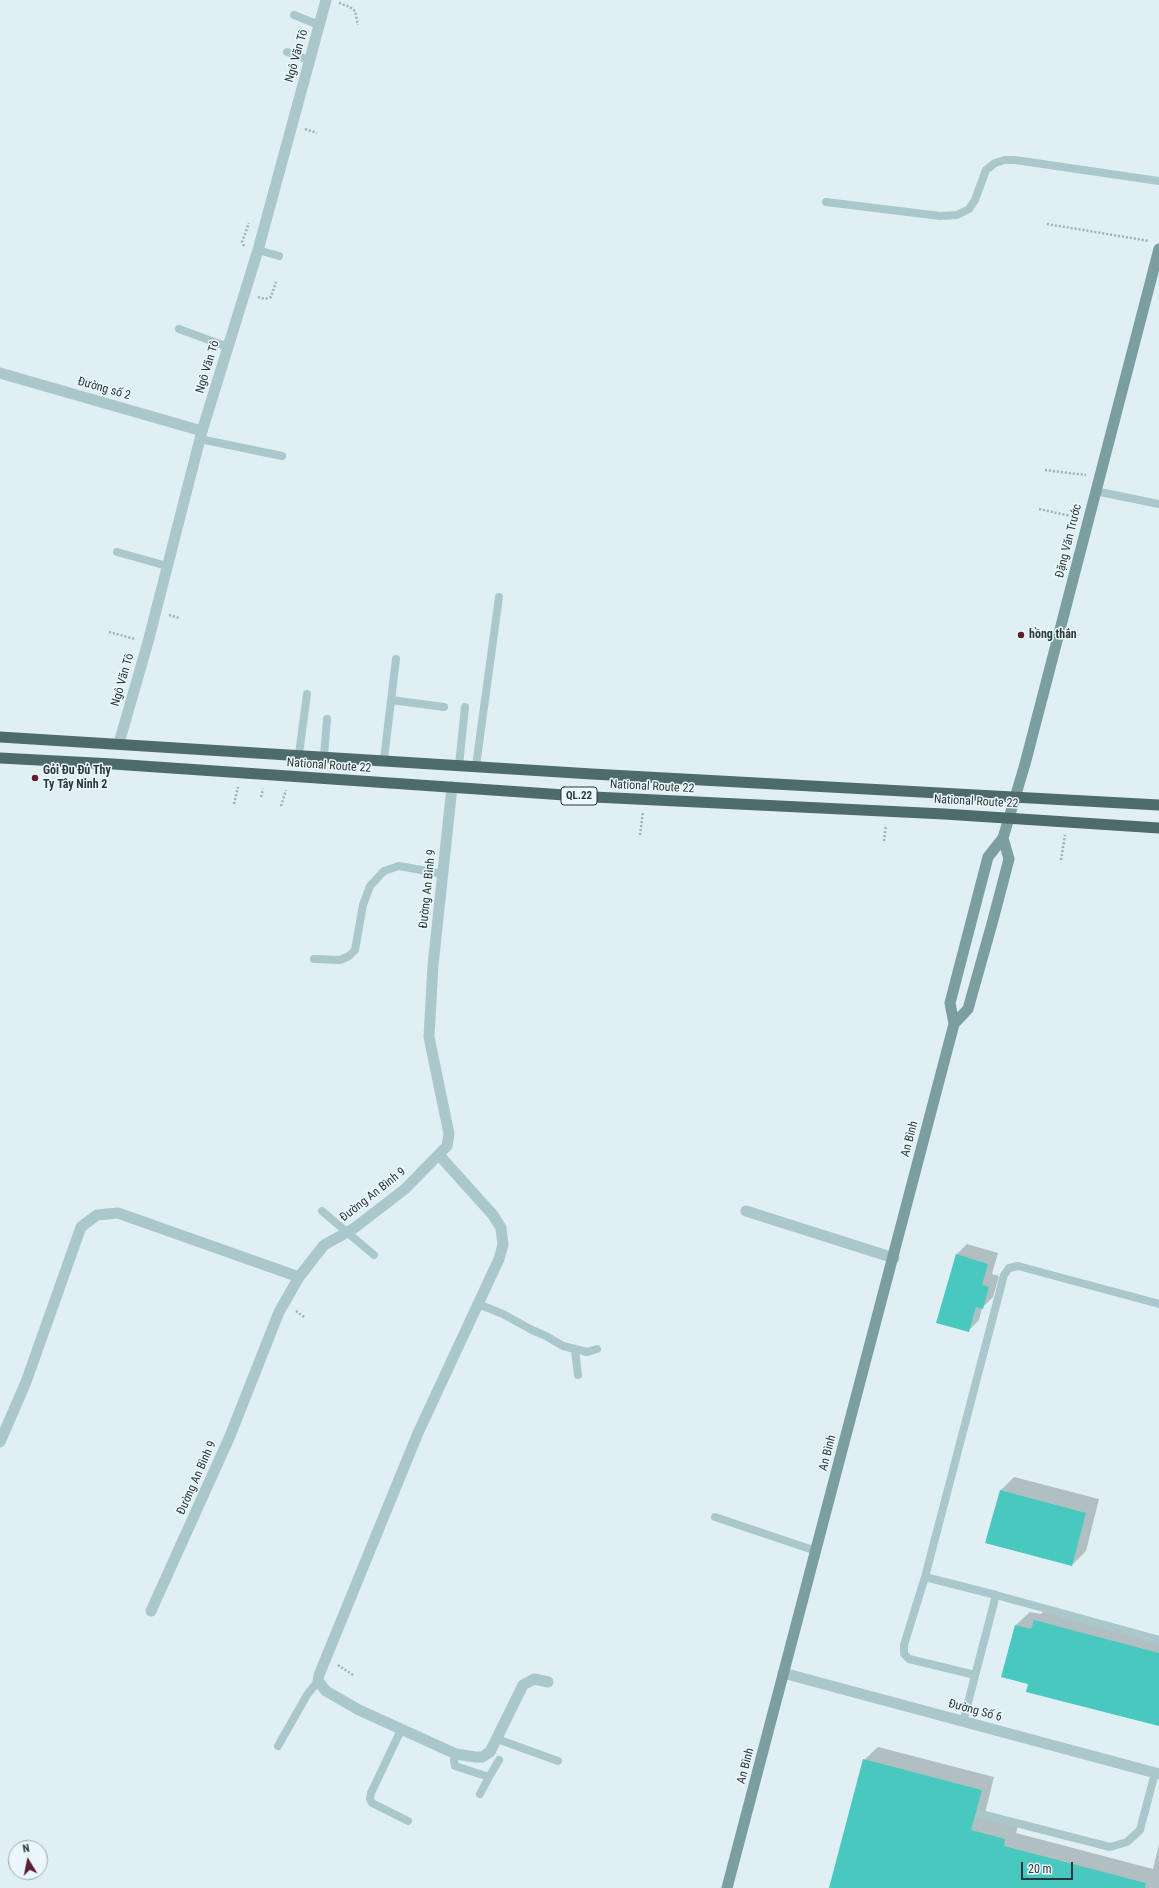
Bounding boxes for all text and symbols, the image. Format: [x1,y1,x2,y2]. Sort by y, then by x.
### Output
street label: Ngô Văn Tô [283,28,311,84]
street label: Ngô Văn Tô [193,339,223,395]
street label: Đường số 2 [76,375,132,403]
street label: Đặng Văn Trước [1053,503,1085,579]
place label: hồng thắn [1029,628,1077,642]
marker: hồng thắn [1016,630,1026,640]
street label: Ngô Văn Tô [109,652,137,708]
street label: National Route 22 [286,756,372,776]
place label: Gỏi Đu Đủ Thy Ty Tây Ninh 2 [43,764,111,792]
marker: Gỏi Đu Đủ Thy Ty Tây Ninh 2 [30,773,40,783]
street label: National Route 22 [609,778,695,796]
road number: QL.22 [561,787,597,805]
street label: National Route 22 [933,793,1019,811]
street label: Đường An Bình 9 [417,849,439,929]
street label: An Bình [898,1120,922,1158]
street label: Đường An Bình 9 [337,1165,409,1225]
street label: An Bình [816,1434,840,1472]
street label: Đường An Bình 9 [174,1439,220,1517]
street label: Đường Số 6 [947,1697,1003,1725]
street label: An Bình [734,1747,758,1785]
north arrow [8,1840,48,1880]
text: N [22,1842,30,1856]
scale bar [1023,1854,1075,1880]
text: 20 m [1028,1862,1052,1876]

